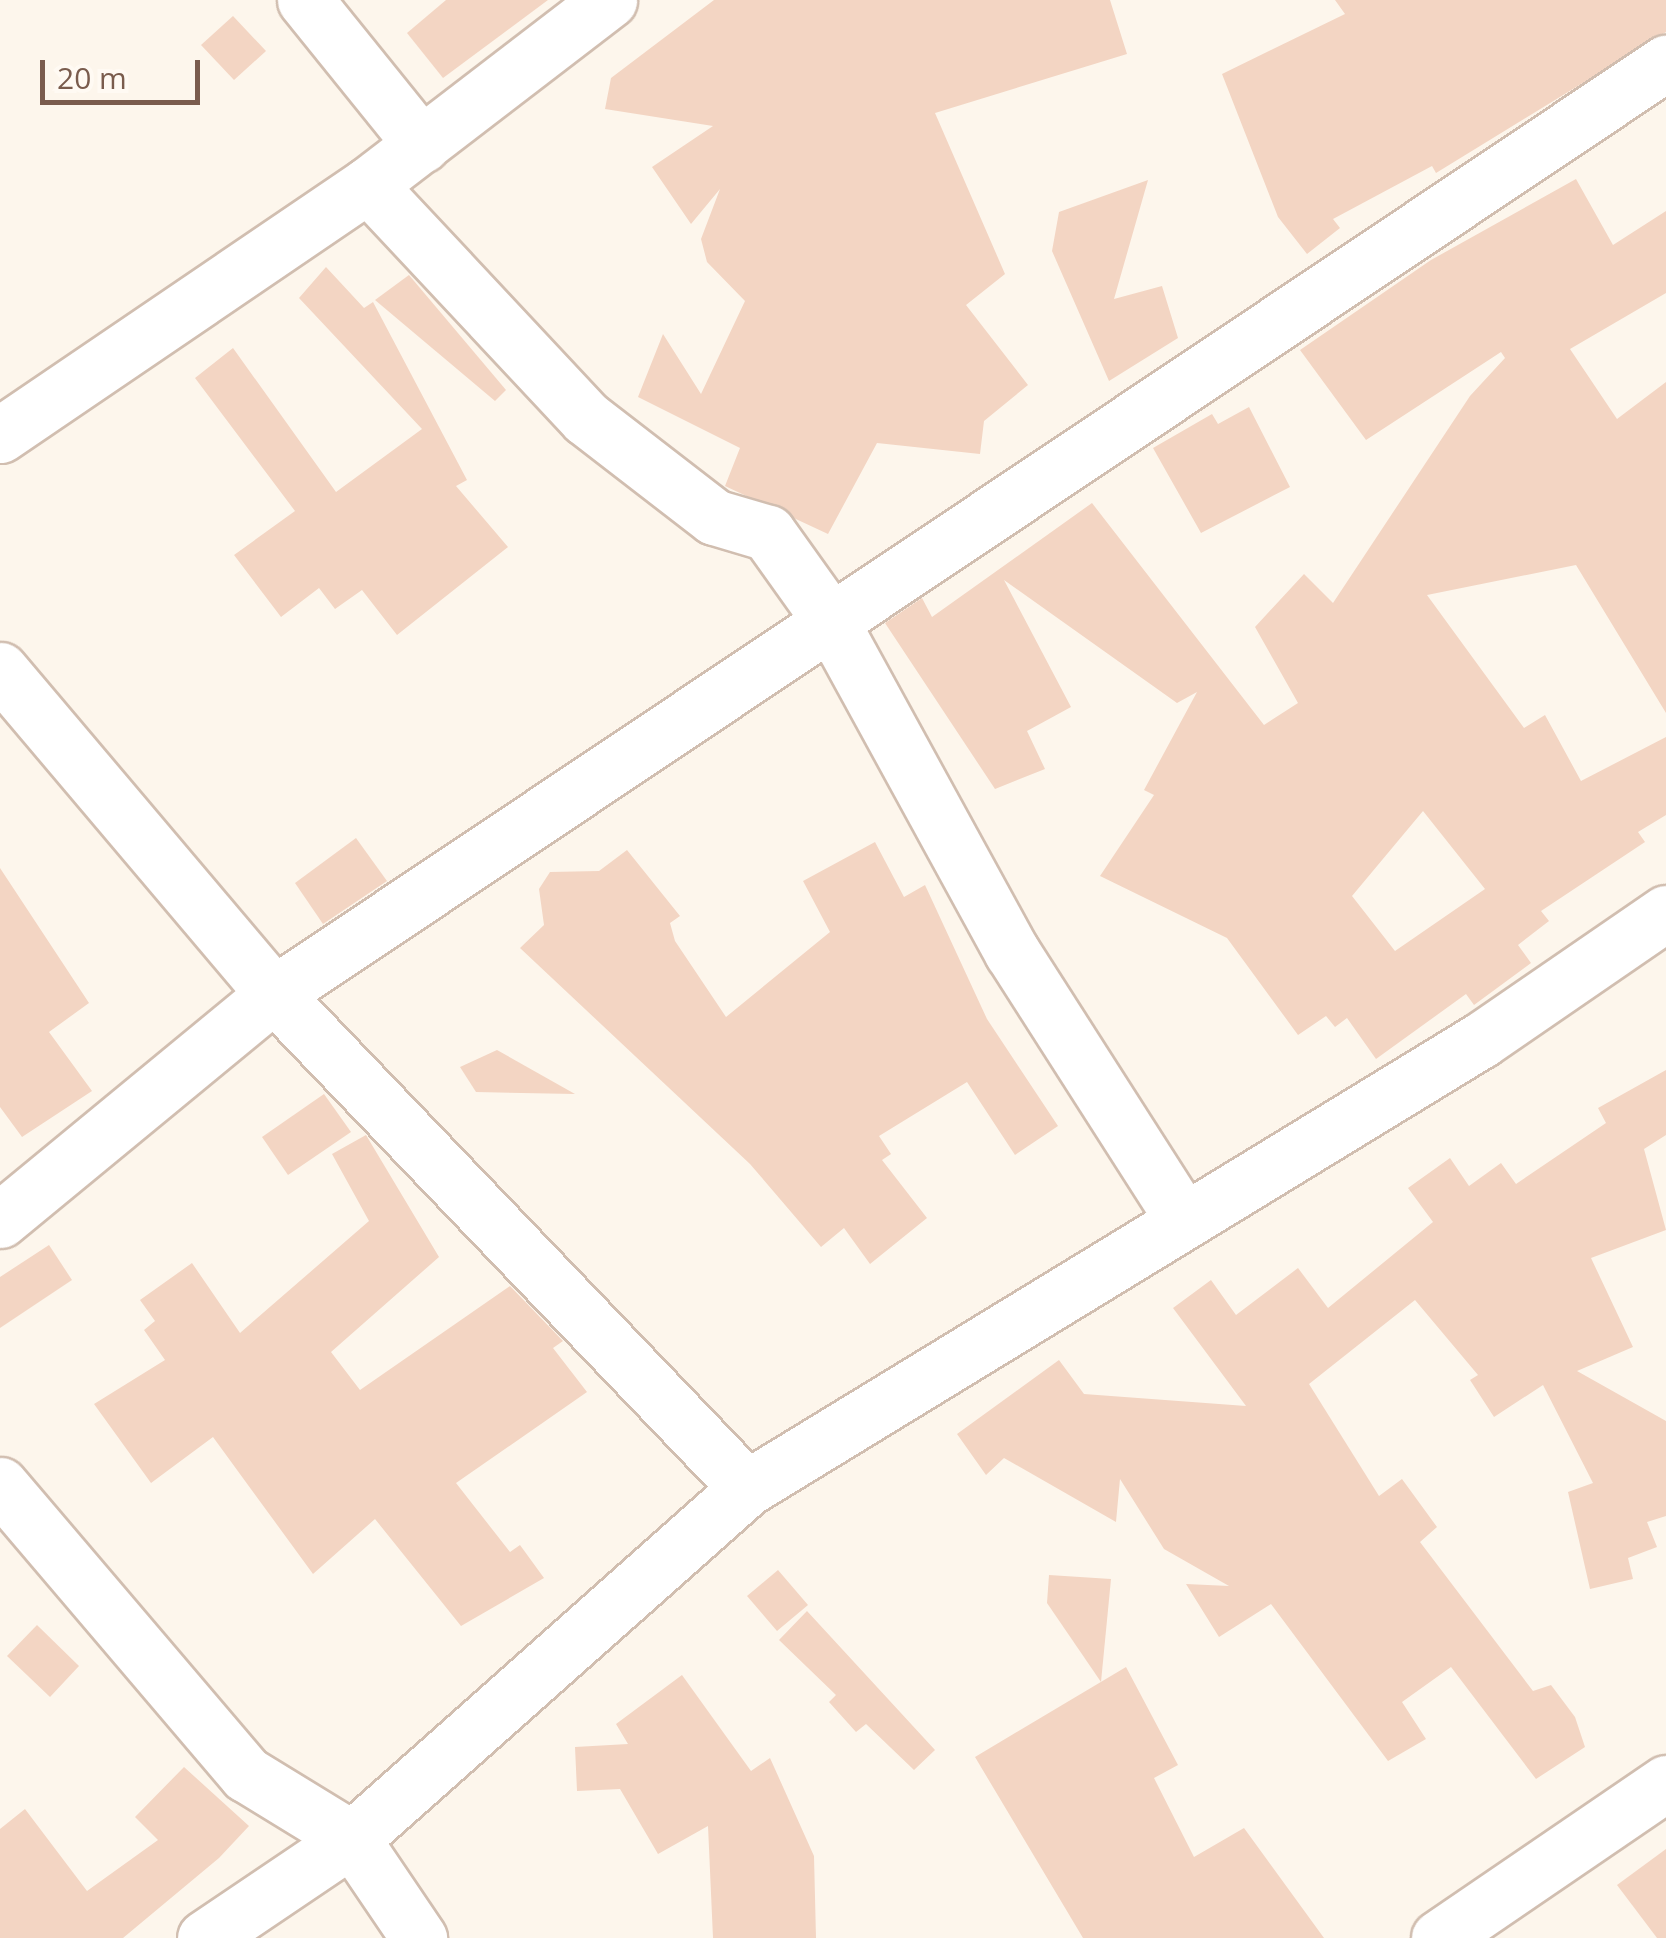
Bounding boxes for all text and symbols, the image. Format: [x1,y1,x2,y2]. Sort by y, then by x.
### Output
scale bar [45,40,205,102]
text: 20 m [57,57,127,98]

